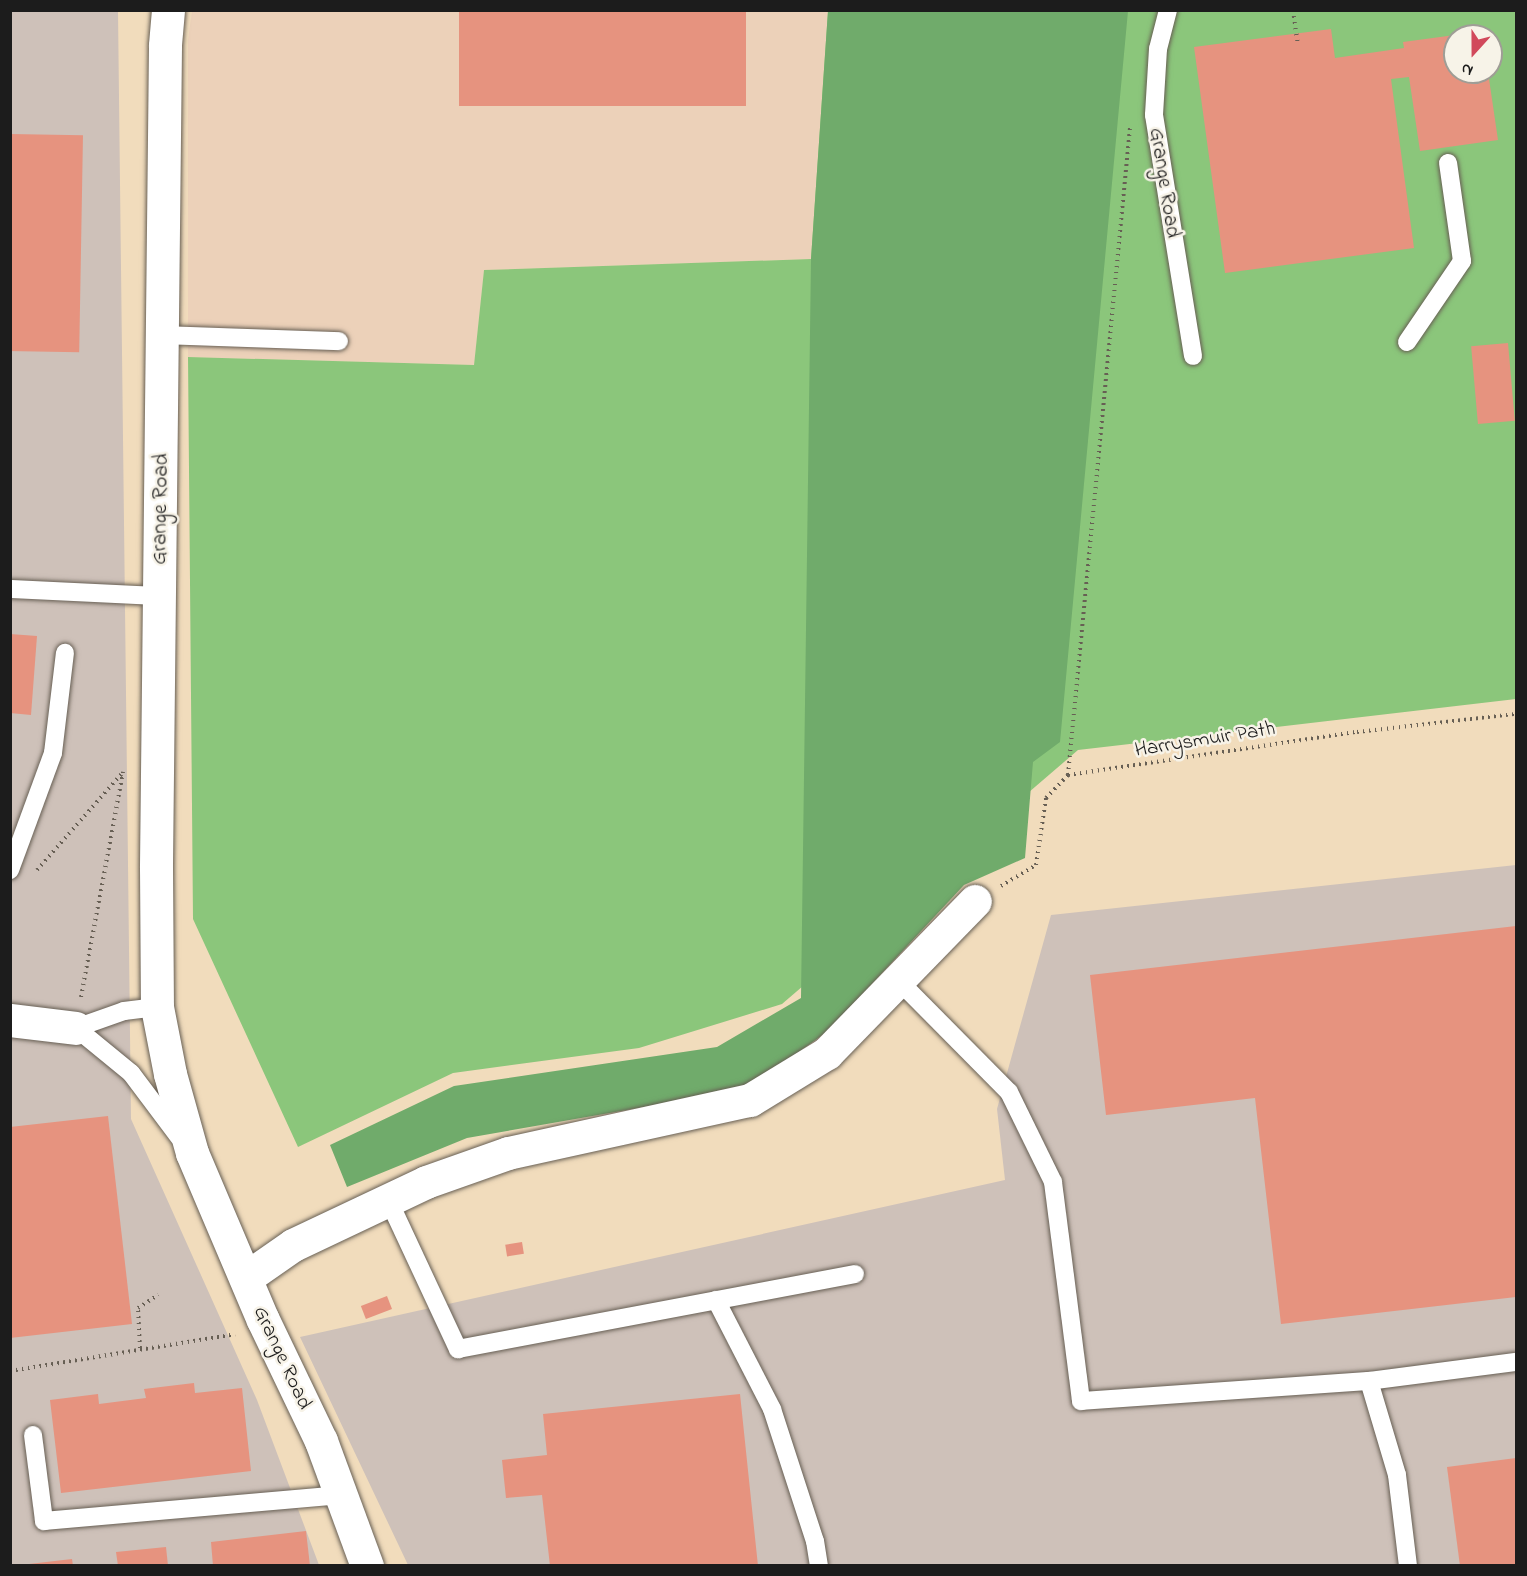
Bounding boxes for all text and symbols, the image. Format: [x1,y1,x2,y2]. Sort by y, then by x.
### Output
north arrow [1443,24,1503,84]
text: N [1458,56,1477,82]
street label: Grange Road [1143,126,1185,240]
street label: Grange Road [147,453,175,565]
street label: Harrysmuir Path [1133,716,1277,764]
street label: Grange Road [247,1302,317,1414]

